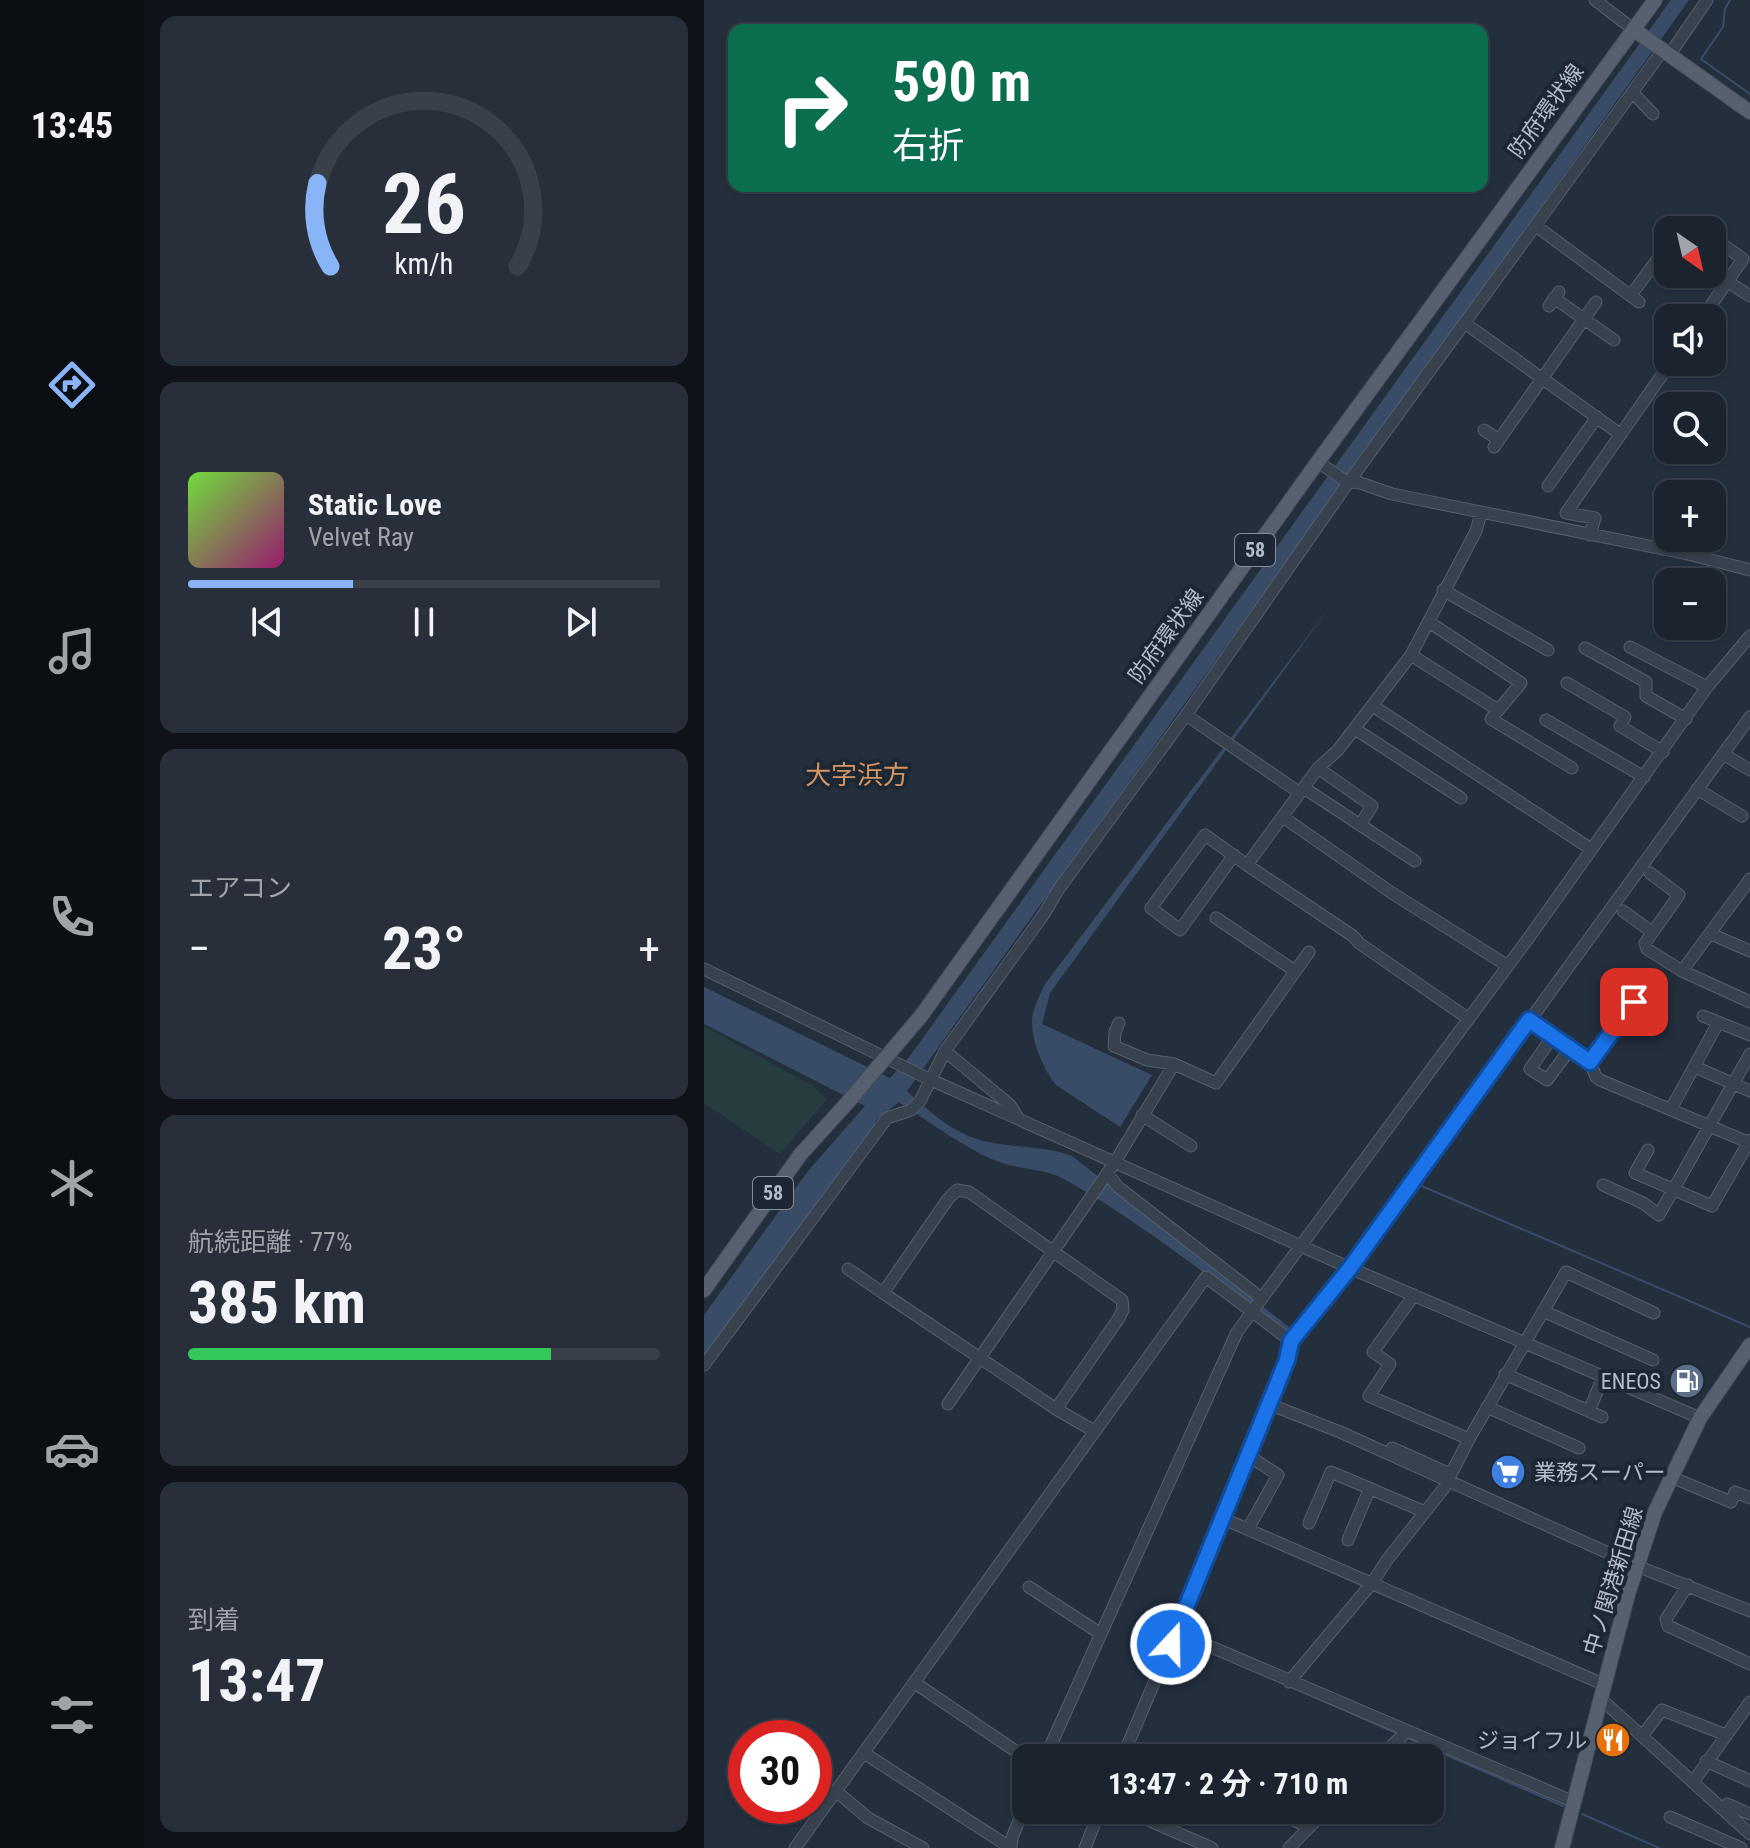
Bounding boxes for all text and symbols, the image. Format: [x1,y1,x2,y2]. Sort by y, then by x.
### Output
text: 590 m [892,49,1031,115]
icon: right [760,56,864,160]
street label: 防府環状線 [1504,59,1588,163]
text: 13:45 [31,105,113,147]
text: 右折 [892,125,964,167]
text: 26 [382,156,466,253]
north arrow [1654,216,1726,288]
map controls [1654,216,1726,640]
text: km/h [395,247,453,281]
button: sound [1654,304,1726,376]
icon: directions [44,357,100,413]
button: search [1654,392,1726,464]
button: + [1654,480,1726,552]
text: Static Love [308,487,442,522]
text: Velvet Ray [308,522,414,552]
road number: 58 [1235,534,1275,566]
button: − [1654,568,1726,640]
street label: 防府環状線 [1124,584,1208,688]
icon: previous [245,600,289,644]
icon: pause [402,600,446,644]
icon: next [559,600,603,644]
icon: music [44,623,100,679]
district label: 大字浜方 [805,760,909,790]
text: エアコン [188,873,292,903]
icon: phone [44,889,100,945]
text: 23° [382,913,466,984]
text: − [188,923,210,975]
text: + [638,923,660,975]
pin [1600,968,1668,1036]
icon: arrive [1612,980,1656,1024]
icon: climate [44,1155,100,1211]
road number: 58 [753,1177,793,1209]
text: 航続距離 · 77% [188,1227,352,1257]
text: 385 km [188,1267,366,1338]
fuel station icon: ENEOS [1668,1362,1706,1400]
place label: ENEOS [1601,1369,1661,1394]
icon: car [44,1421,100,1477]
supermarket icon: 業務スーパー [1489,1453,1527,1491]
place label: 業務スーパー [1534,1460,1666,1485]
street label: 中ノ関港新田線 [1579,1504,1647,1658]
position arrow [1129,1602,1213,1686]
text: 到着 [188,1605,240,1635]
text: 13:47 [188,1645,326,1716]
icon: filters [44,1687,100,1743]
speed limit sign: 30 [728,1720,832,1824]
restaurant icon: ジョイフル [1594,1721,1632,1759]
place label: ジョイフル [1477,1728,1587,1753]
text: 13:47 · 2 分 · 710 m [1108,1766,1348,1801]

